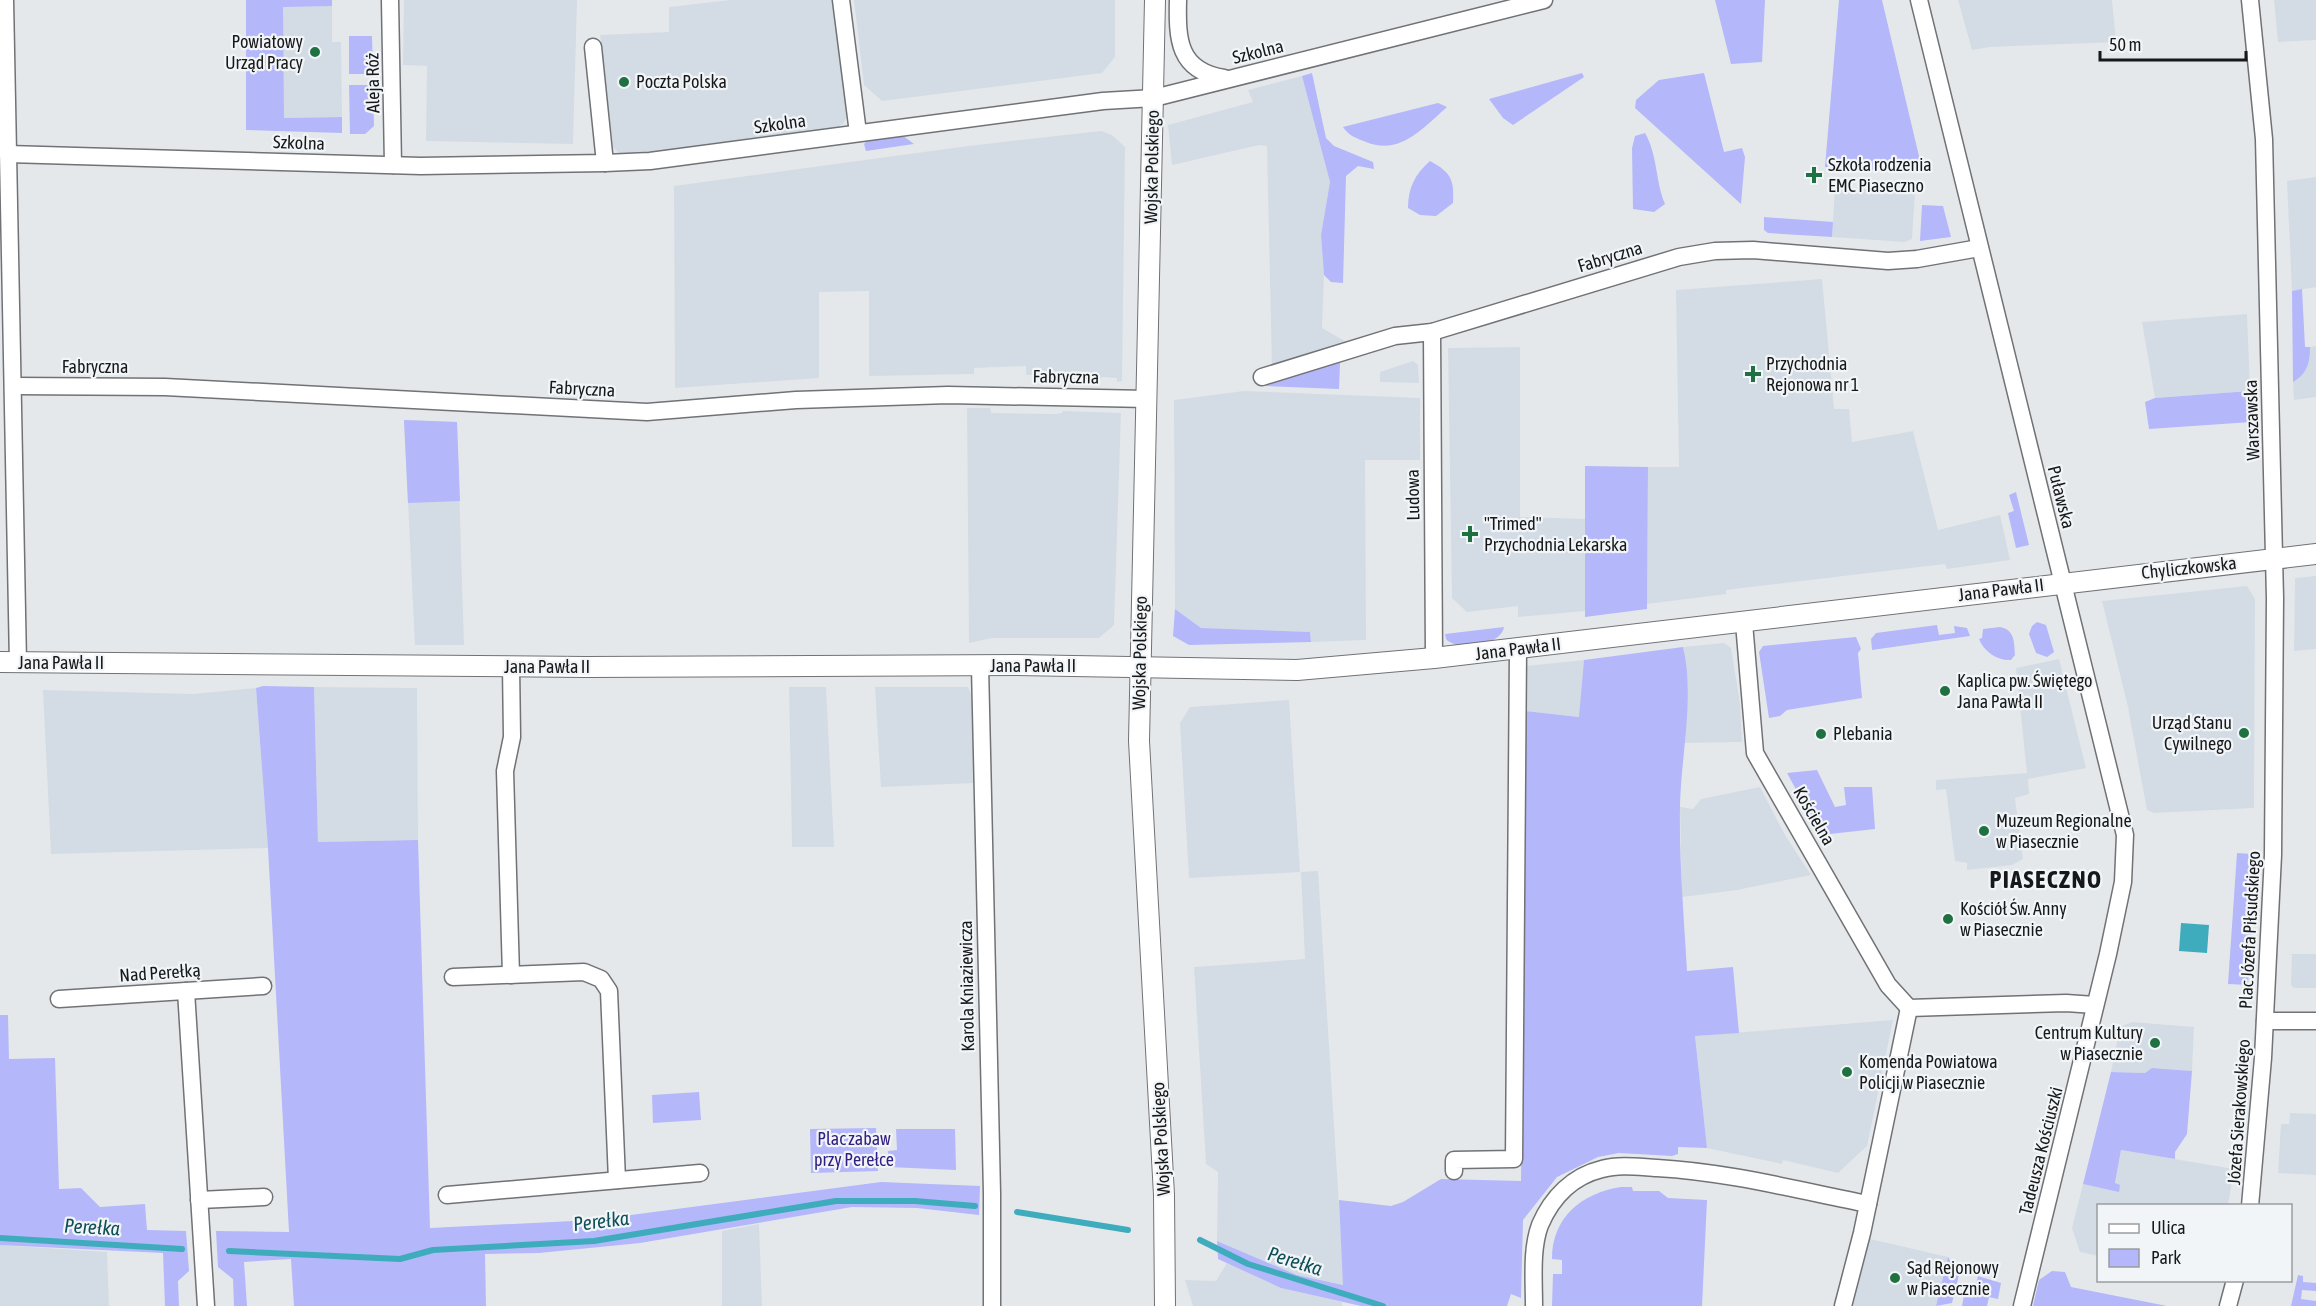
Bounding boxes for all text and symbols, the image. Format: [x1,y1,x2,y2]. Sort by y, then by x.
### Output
scale bar [2100,24,2246,62]
place label: Powiatowy Urząd Pracy [225,31,303,73]
text: 50 m [2109,34,2141,55]
street label: Szkolna [1230,35,1286,68]
marker: Powiatowy Urząd Pracy [308,45,322,59]
street label: Aleja Róż [361,52,384,113]
place label: Poczta Polska [636,71,727,92]
marker: Poczta Polska [617,75,631,89]
street label: Szkolna [753,109,807,138]
street label: Wojska Polskiego [1140,110,1163,224]
street label: Szkolna [273,131,325,154]
place label: Szkoła rodzenia EMC Piaseczno [1828,154,1932,196]
marker: Szkoła rodzenia EMC Piaseczno [1805,166,1823,184]
street label: Fabryczna [1575,237,1645,276]
place label: Przychodnia Rejonowa nr 1 [1766,353,1859,395]
street label: Fabryczna [62,356,128,377]
street label: Fabryczna [1033,365,1099,388]
marker: Przychodnia Rejonowa nr 1 [1744,365,1762,383]
street label: Fabryczna [548,376,616,401]
street label: Warszawska [2240,379,2263,461]
street label: Puławska [2044,463,2079,530]
street label: Ludowa [1402,469,1423,521]
place label: "Trimed" Przychodnia Lekarska [1484,513,1627,555]
marker: "Trimed" Przychodnia Lekarska [1461,525,1479,543]
street label: Chyliczkowska [2140,552,2238,583]
street label: Jana Pawła II [1957,574,2045,605]
street label: Wojska Polskiego [1128,596,1151,710]
street label: Jana Pawła II [1474,633,1562,664]
street label: Jana Pawła II [18,652,104,673]
street label: Jana Pawła II [990,655,1076,676]
street label: Jana Pawła II [504,656,590,677]
place label: Kaplica pw. Świętego Jana Pawła II [1957,670,2092,712]
marker: Kaplica pw. Świętego Jana Pawła II [1938,684,1952,698]
place label: Urząd Stanu Cywilnego [2152,712,2232,754]
place label: Plebania [1833,723,1893,744]
marker: Urząd Stanu Cywilnego [2237,726,2251,740]
marker: Plebania [1814,727,1828,741]
street label: Kościelna [1789,783,1840,849]
place label: Muzeum Regionalne w Piasecznie [1996,810,2132,852]
marker: Muzeum Regionalne w Piasecznie [1977,824,1991,838]
street label: Plac Józefa Piłsudskiego [2235,850,2264,1010]
district label: PIASECZNO [1989,866,2103,893]
place label: Kościół Św. Anny w Piasecznie [1960,898,2067,940]
marker: Kościół Św. Anny w Piasecznie [1941,912,1955,926]
street label: Karola Kniaziewicza [955,920,978,1052]
street label: Nad Perełką [119,959,201,986]
place label: Centrum Kultury w Piasecznie [2035,1022,2143,1064]
marker: Centrum Kultury w Piasecznie [2148,1036,2162,1050]
street label: Józefa Sierakowskiego [2223,1038,2254,1186]
place label: Komenda Powiatowa Policji w Piasecznie [1859,1051,1998,1093]
marker: Komenda Powiatowa Policji w Piasecznie [1840,1065,1854,1079]
street label: Wojska Polskiego [1147,1082,1174,1196]
street label: Tadeusza Kościuszki [2014,1085,2067,1217]
park label: Plac zabaw przy Perełce [814,1128,894,1170]
legend [2097,1204,2292,1282]
water label: Perełka [572,1206,630,1235]
water label: Perełka [63,1214,121,1239]
text: Ulica [2151,1217,2186,1238]
water label: Perełka [1265,1241,1325,1280]
text: Park [2151,1247,2181,1268]
place label: Sąd Rejonowy w Piasecznie [1907,1257,1999,1299]
marker: Sąd Rejonowy w Piasecznie [1888,1271,1902,1285]

